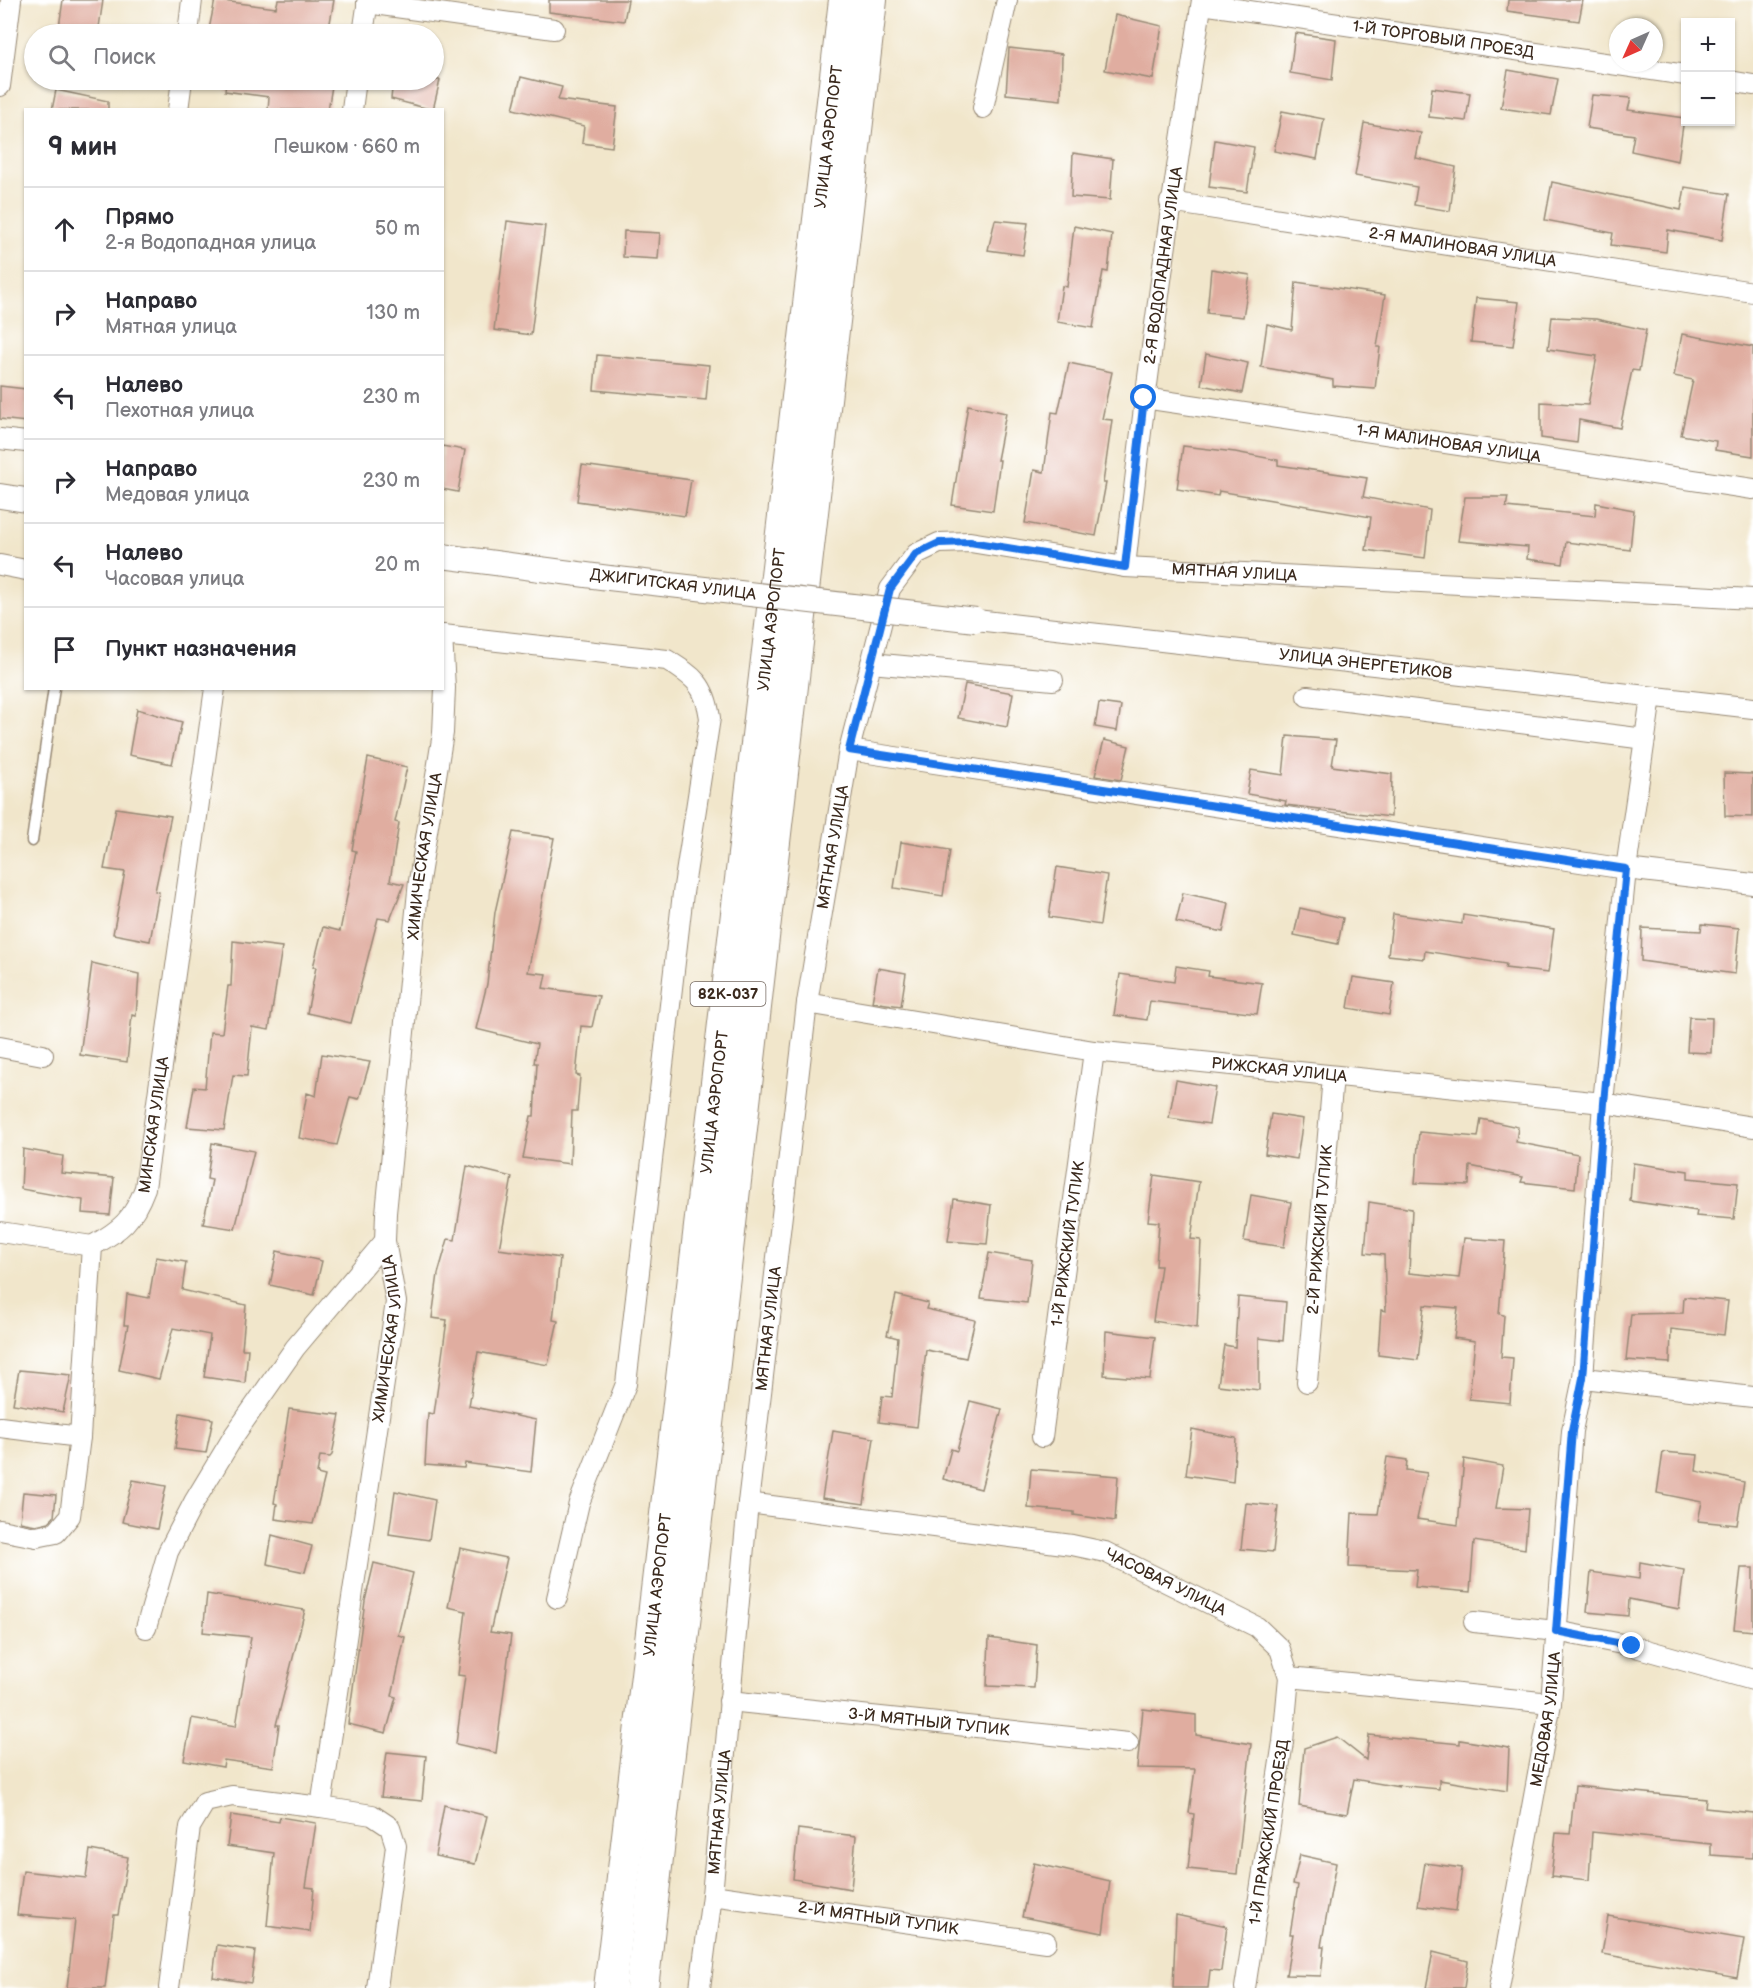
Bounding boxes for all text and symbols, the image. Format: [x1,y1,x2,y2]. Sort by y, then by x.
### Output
street label: 1-Й ТОРГОВЫЙ ПРОЕЗД [1351,17,1536,62]
north arrow [1609,18,1663,72]
map controls [1681,18,1735,126]
button: + [1681,18,1735,72]
search box [24,24,444,90]
icon: search [45,41,78,74]
text: Поиск [93,44,156,71]
street label: УЛИЦА АЭРОПОРТ [811,64,847,209]
button: − [1681,72,1735,126]
text: 9 мин [48,132,117,163]
text: Пешком · 660 m [273,135,420,159]
street label: 2-Я ВОДОПАДНАЯ УЛИЦА [1140,165,1186,365]
text: Прямо [105,204,174,231]
icon: ahead [48,213,81,246]
text: 50 m [375,217,420,241]
street label: 2-Я МАЛИНОВАЯ УЛИЦА [1368,223,1558,271]
text: 2-я Водопадная улица [105,231,316,255]
text: Направо [105,288,197,315]
icon: right [48,297,81,330]
text: 130 m [366,301,420,325]
text: Мятная улица [105,315,237,339]
text: Налево [105,372,183,399]
icon: left [48,381,81,414]
route start [1130,384,1156,410]
text: 230 m [363,385,420,409]
text: Пехотная улица [105,399,254,423]
street label: 1-Я МАЛИНОВАЯ УЛИЦА [1355,420,1542,467]
text: Направо [105,456,197,483]
icon: right [48,465,81,498]
text: 230 m [363,469,420,493]
text: Медовая улица [105,483,250,507]
text: Налево [105,540,183,567]
street label: УЛИЦА АЭРОПОРТ [754,546,790,692]
icon: left [48,549,81,582]
text: 20 m [375,553,420,577]
street label: МЯТНАЯ УЛИЦА [1171,560,1298,585]
street label: ДЖИГИТСКАЯ УЛИЦА [589,565,757,605]
text: Часовая улица [105,567,245,591]
icon: arrive [48,633,81,666]
text: Пункт назначения [105,636,297,663]
street label: УЛИЦА ЭНЕРГЕТИКОВ [1278,645,1453,683]
street label: ХИМИЧЕСКАЯ УЛИЦА [404,771,446,941]
street label: МЯТНАЯ УЛИЦА [813,783,853,910]
road number: 82К-037 [690,982,766,1006]
street label: УЛИЦА АЭРОПОРТ [697,1029,733,1175]
street label: РИЖСКАЯ УЛИЦА [1210,1054,1348,1086]
street label: МИНСКАЯ УЛИЦА [135,1055,173,1194]
street label: 2-Й РИЖСКИЙ ТУПИК [1303,1143,1337,1315]
street label: 1-Й РИЖСКИЙ ТУПИК [1047,1159,1089,1328]
street label: ХИМИЧЕСКАЯ УЛИЦА [369,1253,406,1423]
street label: МЯТНАЯ УЛИЦА [752,1265,785,1392]
street label: УЛИЦА АЭРОПОРТ [640,1512,676,1657]
street label: ЧАСОВАЯ УЛИЦА [1102,1544,1229,1620]
route end [1618,1632,1644,1658]
street label: МЕДОВАЯ УЛИЦА [1526,1651,1564,1788]
street label: 3-Й МЯТНЫЙ ТУПИК [847,1704,1011,1740]
street label: 1-Й ПРАЖСКИЙ ПРОЕЗД [1245,1738,1293,1926]
street label: МЯТНАЯ УЛИЦА [704,1748,735,1875]
street label: 2-Й МЯТНЫЙ ТУПИК [797,1898,960,1939]

